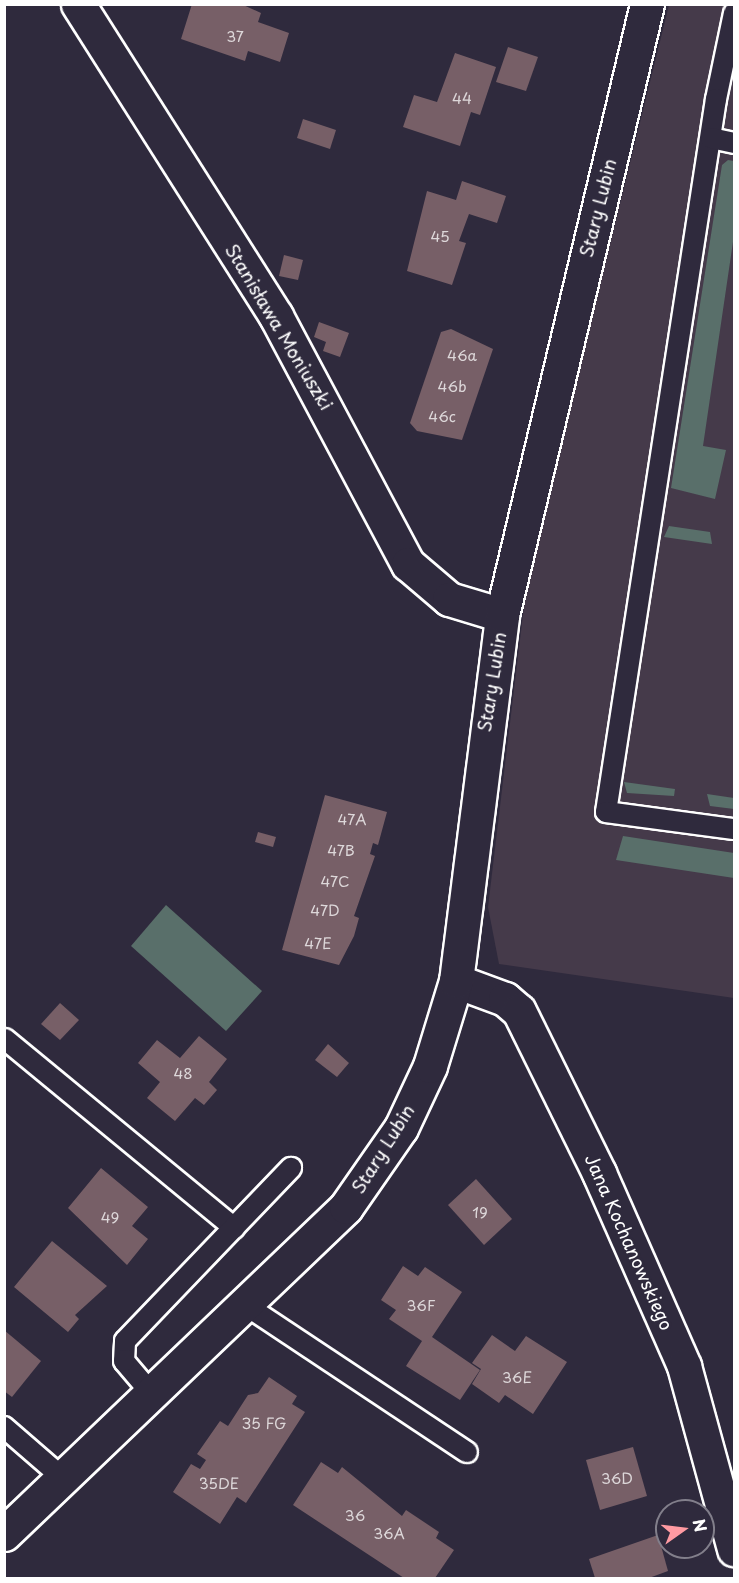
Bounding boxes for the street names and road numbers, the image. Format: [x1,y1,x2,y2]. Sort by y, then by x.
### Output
street label: Stary Lubin [575,156,621,260]
street label: Stanisława Moniuszki [221,241,337,413]
street label: Stary Lubin [473,630,511,734]
street label: Stary Lubin [347,1100,419,1198]
street label: Jana Kochanowskiego [580,1150,678,1334]

